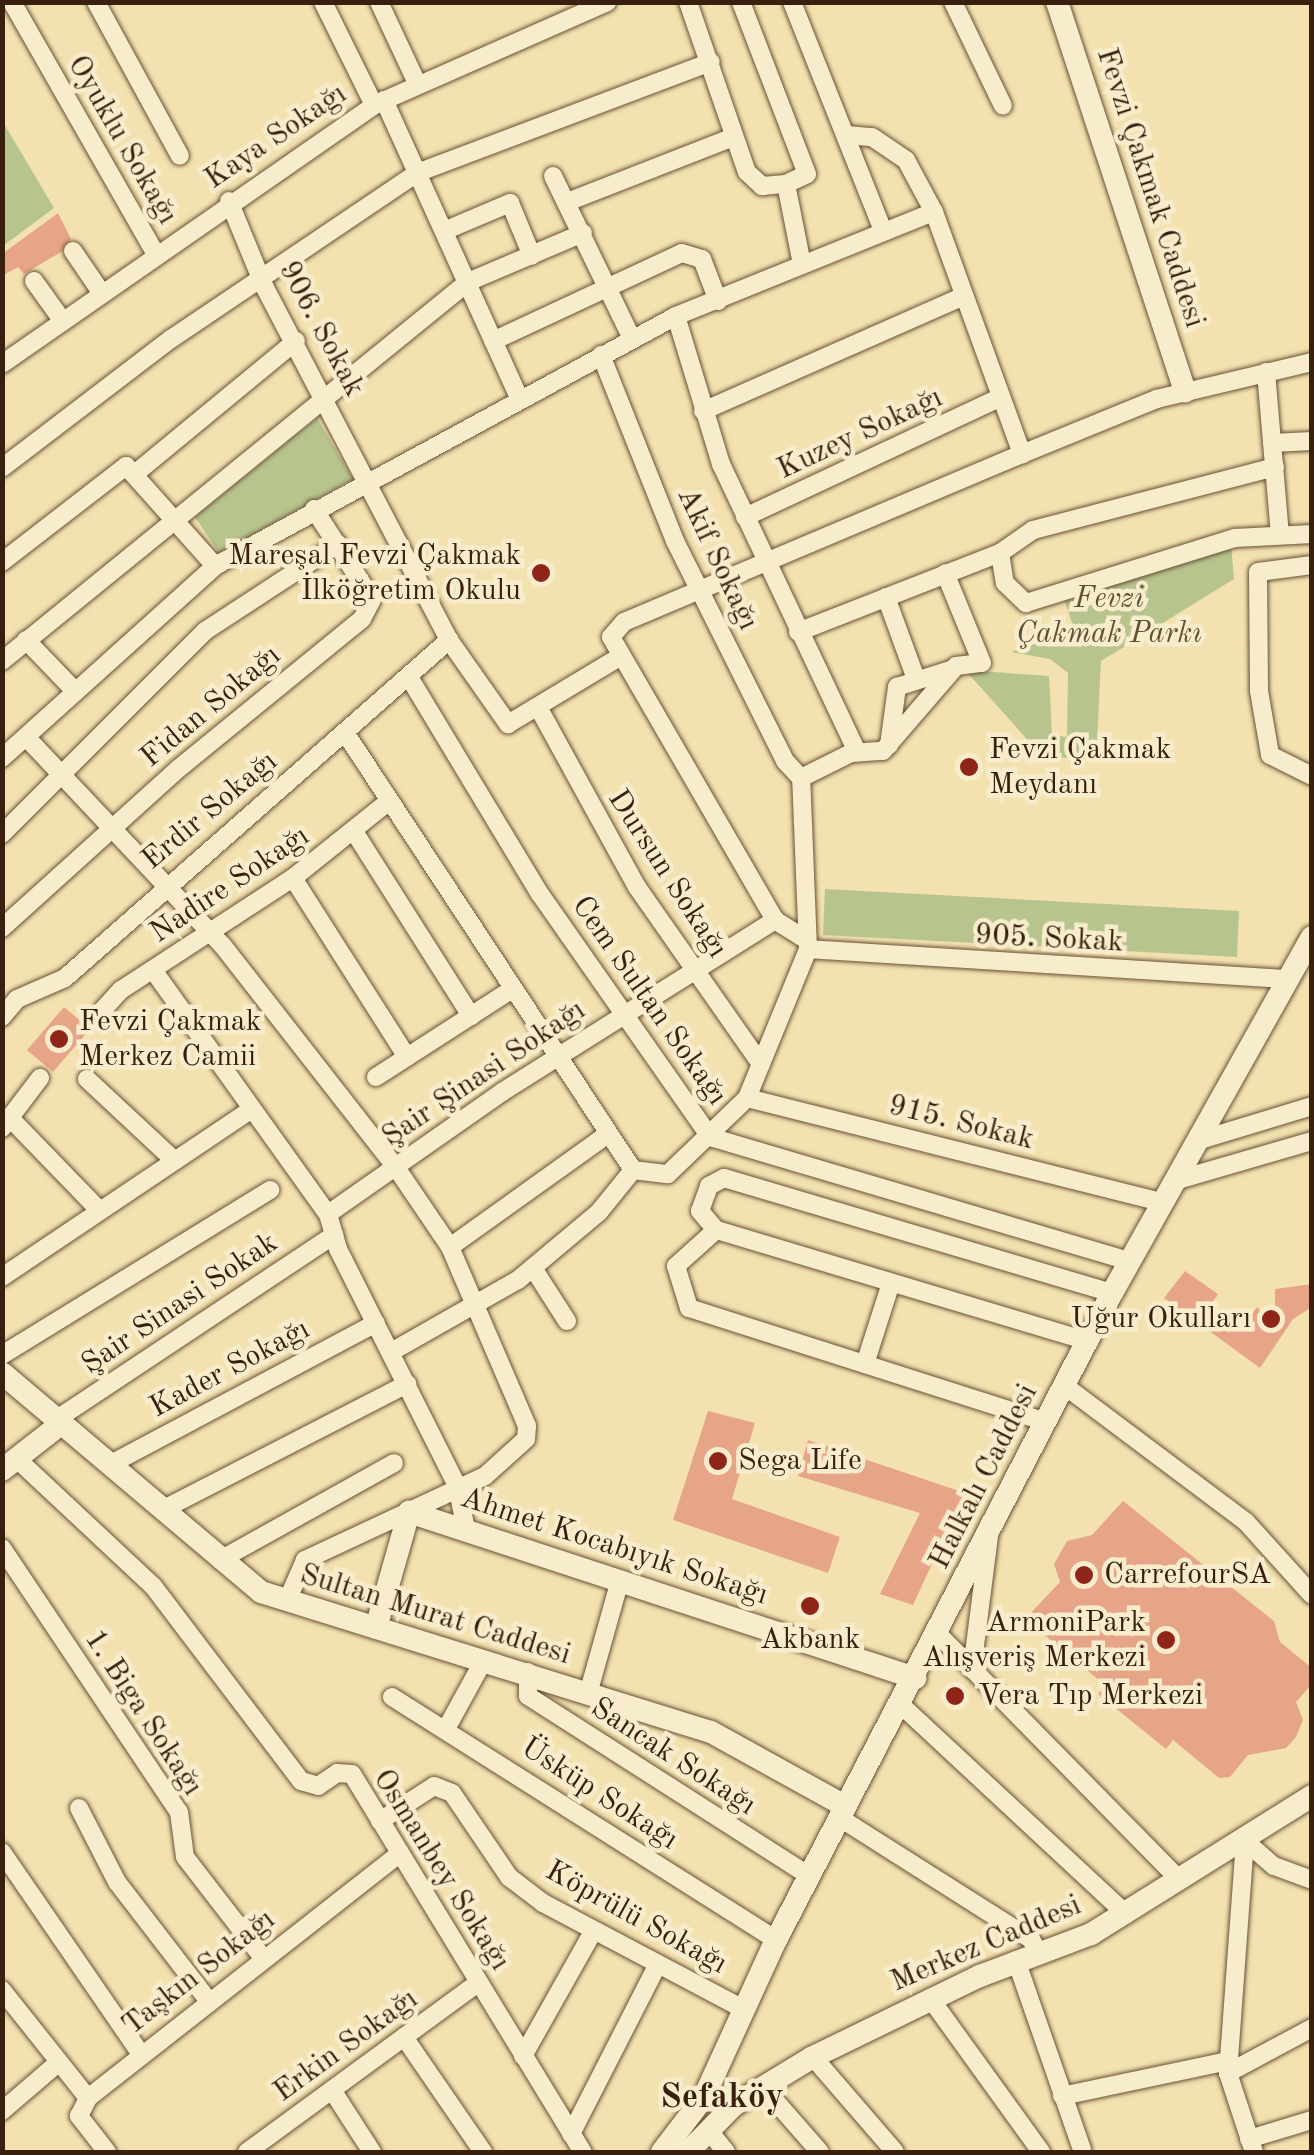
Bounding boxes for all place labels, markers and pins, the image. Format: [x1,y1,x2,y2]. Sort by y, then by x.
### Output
place label: Mareşal Fevzi Çakmak İlköğretim Okulu [228,538,521,608]
marker: Mareşal Fevzi Çakmak İlköğretim Okulu [530,562,552,584]
place label: Fevzi Çakmak Meydanı [989,732,1171,802]
marker: Fevzi Çakmak Meydanı [958,756,980,778]
place label: Fevzi Çakmak Merkez Camii [79,1004,261,1074]
marker: Fevzi Çakmak Merkez Camii [48,1028,70,1050]
place label: Uğur Okulları [1071,1301,1251,1337]
marker: Uğur Okulları [1260,1308,1282,1330]
place label: Sega Life [738,1443,862,1479]
marker: Sega Life [707,1450,729,1472]
place label: CarrefourSA [1104,1557,1271,1593]
marker: CarrefourSA [1073,1564,1095,1586]
marker: Akbank [799,1595,821,1617]
place label: ArmoniPark Alışveriş Merkezi [922,1605,1146,1676]
place label: Akbank [760,1622,860,1658]
marker: ArmoniPark Alışveriş Merkezi [1155,1629,1177,1651]
place label: Vera Tıp Merkezi [978,1678,1203,1714]
marker: Vera Tıp Merkezi [942,1683,968,1709]

